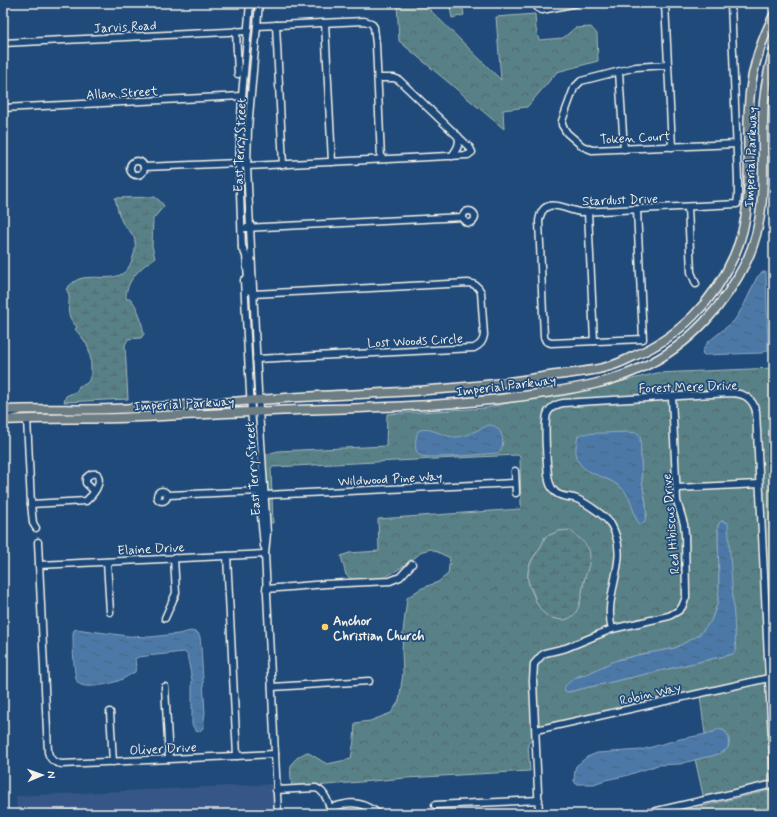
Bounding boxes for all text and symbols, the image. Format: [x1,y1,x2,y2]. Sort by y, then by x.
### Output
street label: Jarvis Road [93,17,157,38]
street label: Allan Street [86,83,159,104]
street label: East Terry Street [230,98,251,192]
street label: Imperial Parkway [741,107,762,208]
street label: Token Court [599,128,671,149]
street label: Stardust Drive [582,191,658,210]
street label: Lost Woods Circle [367,330,463,352]
street label: Imperial Parkway [455,372,557,401]
street label: Forest Mere Drive [638,377,738,398]
street label: Imperial Parkway [133,393,235,416]
street label: East Terry Street [242,421,265,516]
street label: Wildwood Pine Way [337,468,443,491]
street label: Red Hibiscus Drive [659,473,684,575]
street label: Elaine Drive [117,539,185,560]
place label: Anchor Christian Church [333,613,425,645]
marker: Anchor Christian Church [320,622,330,632]
street label: Robin Way [618,679,683,710]
street label: Oliver Drive [129,739,197,760]
north arrow [22,755,62,795]
text: N [44,771,58,779]

